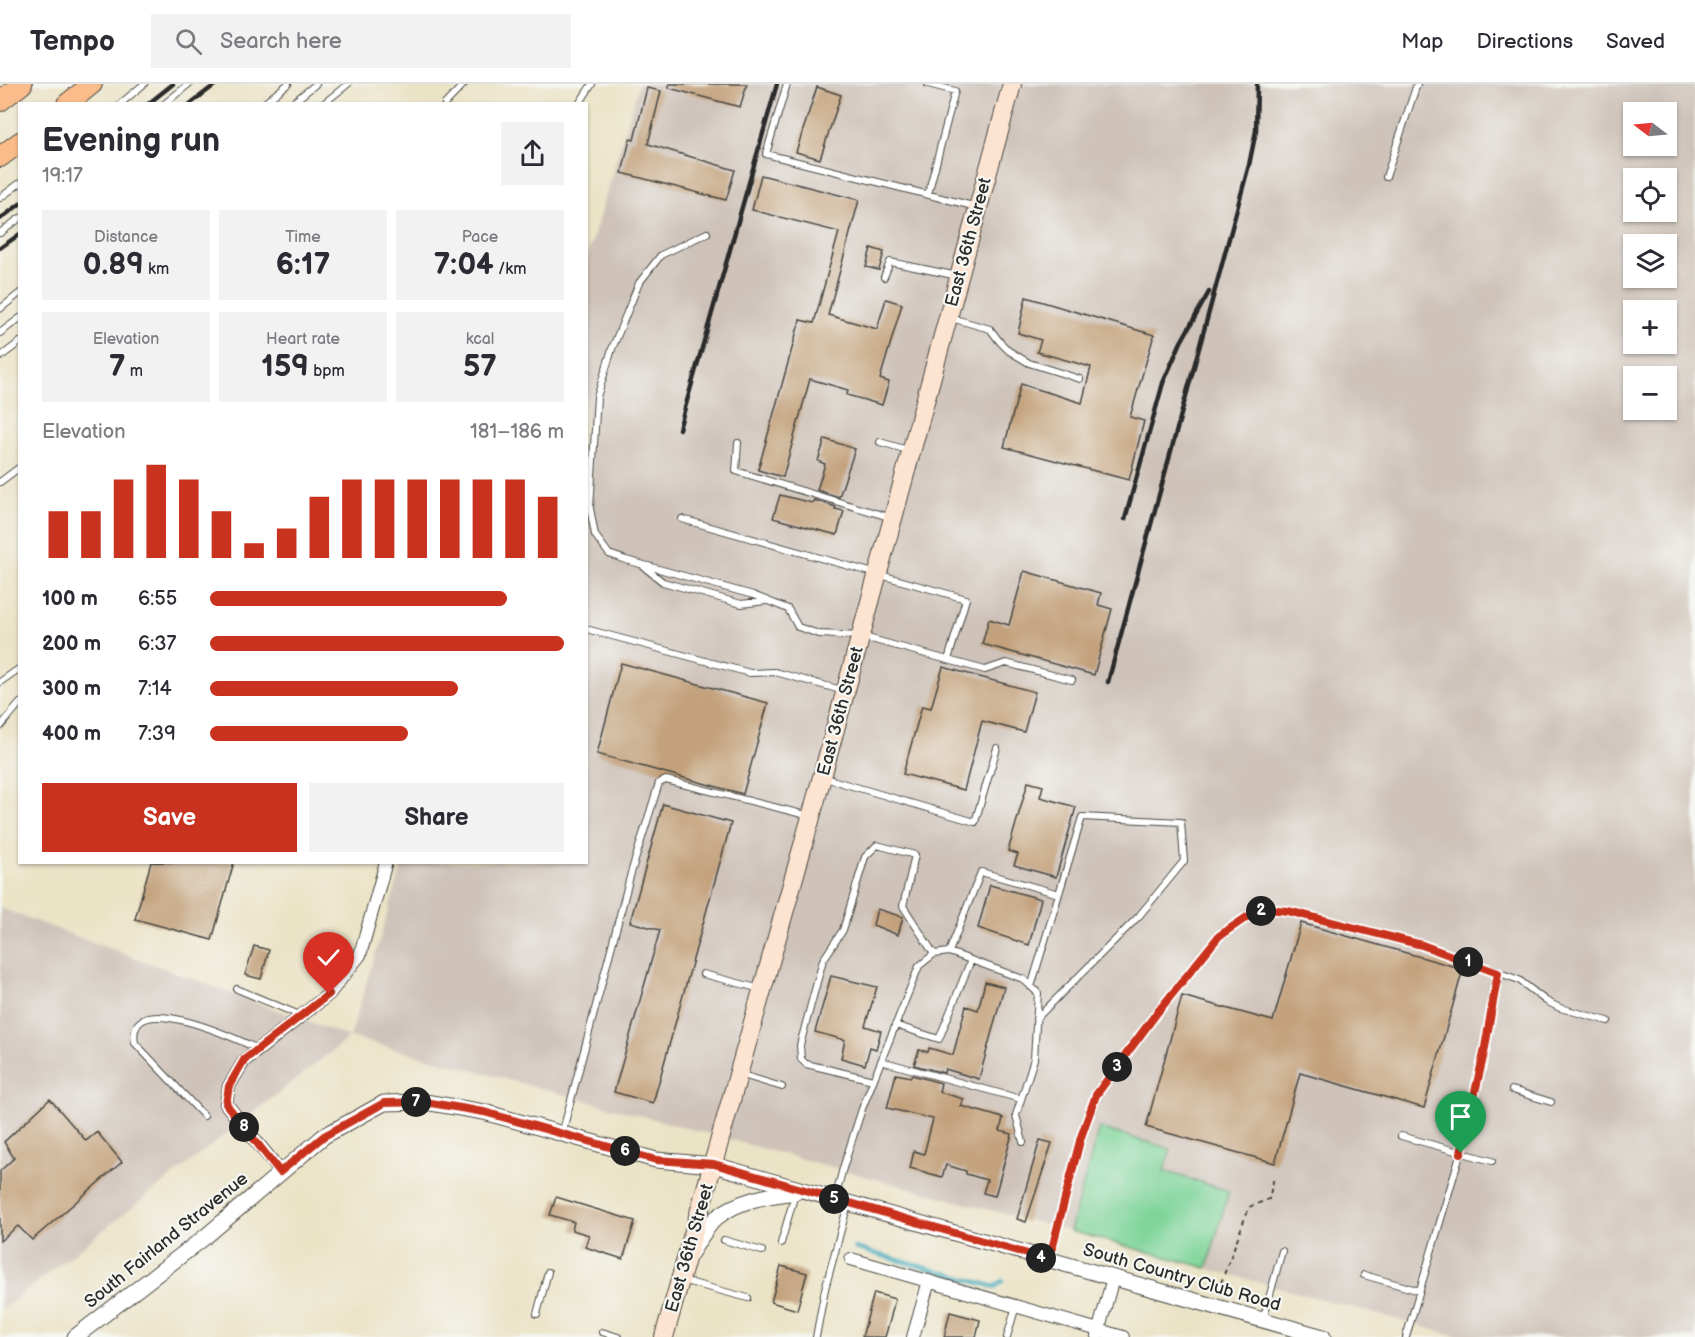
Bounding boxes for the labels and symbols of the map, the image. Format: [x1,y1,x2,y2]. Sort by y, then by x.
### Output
north arrow [1623,102,1677,156]
street label: East 36th Street [941,175,996,309]
street label: East 36th Street [813,644,868,778]
pin: 2 [1246,896,1276,926]
pin [303,932,354,994]
pin: 1 [1453,947,1483,977]
pin: 3 [1102,1052,1132,1082]
pin: 7 [401,1087,431,1117]
pin [1435,1091,1486,1153]
pin: 8 [229,1112,259,1142]
pin: 6 [610,1136,640,1166]
street label: South Fairland Stravenue [80,1168,252,1313]
street label: East 36th Street [661,1181,718,1315]
pin: 5 [819,1184,849,1214]
street label: South Country Club Road [1081,1239,1283,1316]
pin: 4 [1026,1243,1056,1273]

